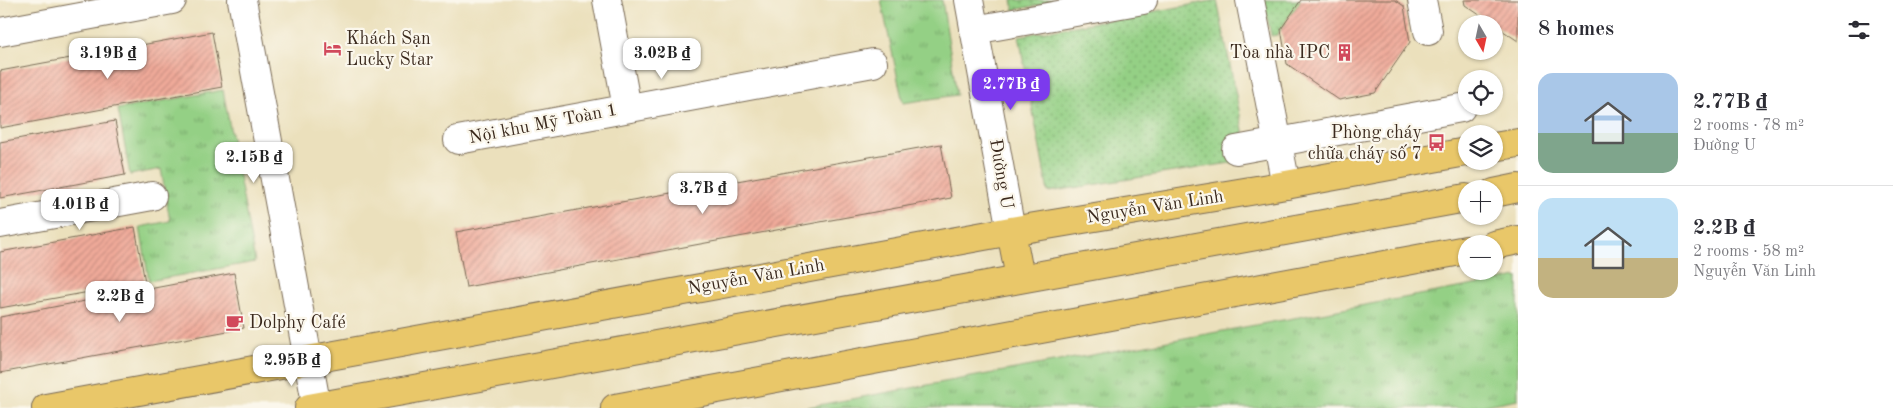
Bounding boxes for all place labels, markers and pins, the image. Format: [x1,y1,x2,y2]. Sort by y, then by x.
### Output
place label: Khách Sạn Lucky Star [346,30,434,69]
pin: 3.19B ₫ [62,38,154,80]
pin: 3.02B ₫ [616,38,708,80]
hotel icon: Khách Sạn Lucky Star [322,39,342,59]
building icon: Tòa nhà IPC [1334,43,1354,63]
place label: Tòa nhà IPC [1229,44,1330,62]
pin: 2.77B ₫ [965,68,1057,111]
place label: Phòng cháy chữa cháy số 7 [1308,124,1422,163]
bus stop icon: Phòng cháy chữa cháy số 7 [1426,133,1446,153]
pin: 2.15B ₫ [208,142,300,184]
pin: 3.7B ₫ [662,172,744,215]
pin: 4.01B ₫ [34,188,126,231]
pin: 2.2B ₫ [79,280,161,323]
cafe icon: Dolphy Café [225,313,245,333]
place label: Dolphy Café [249,314,346,332]
pin: 2.95B ₫ [246,344,338,387]

